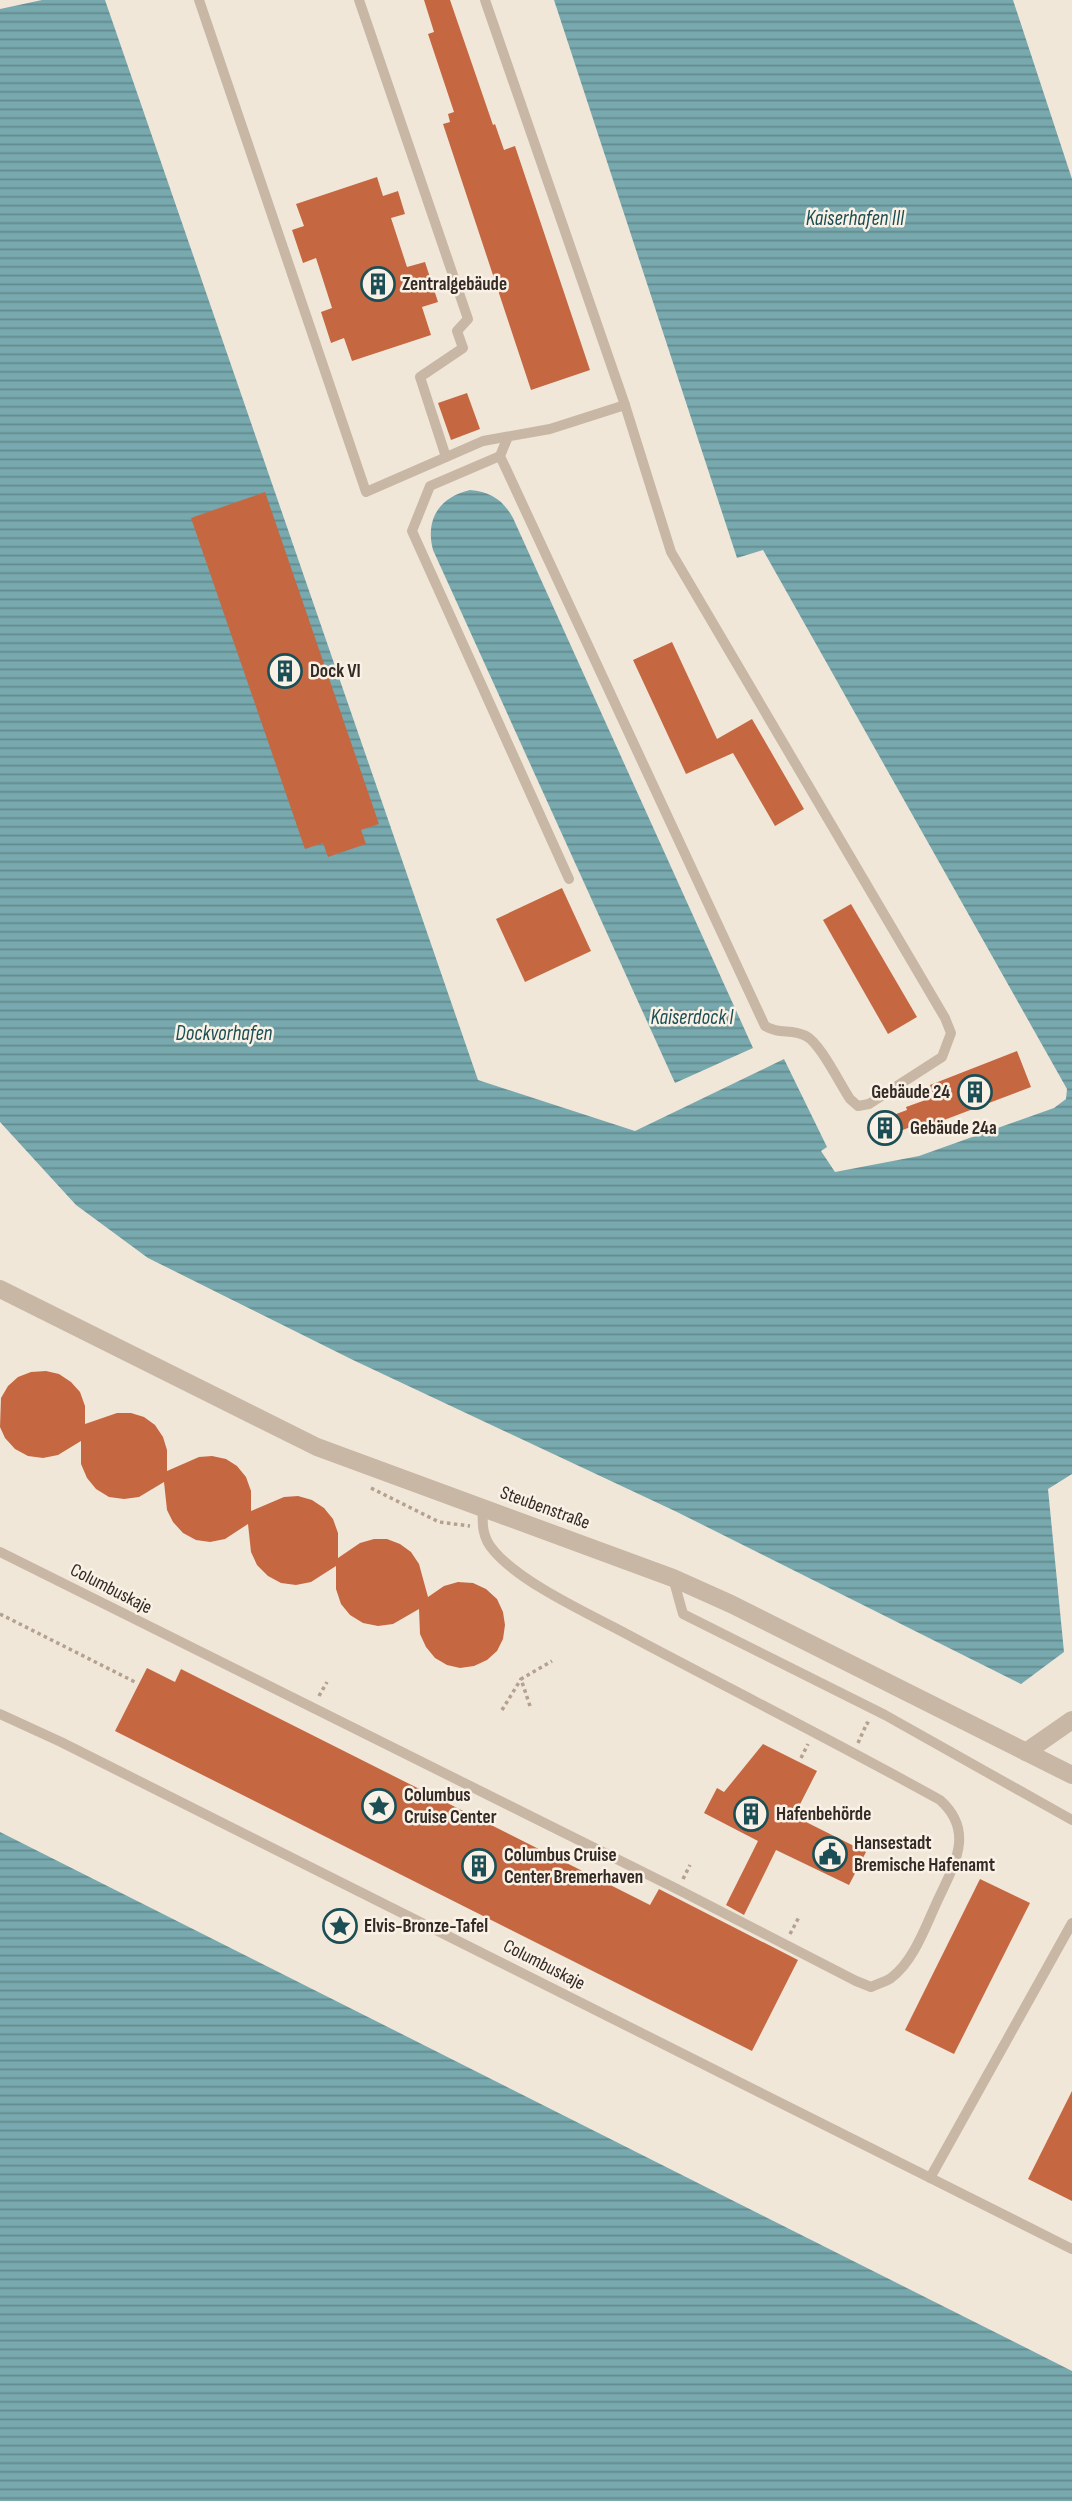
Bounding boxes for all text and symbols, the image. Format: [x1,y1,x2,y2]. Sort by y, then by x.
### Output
water label: Kaiserhafen III [806,206,905,231]
building icon: Zentralgebäude [359,265,397,303]
place label: Zentralgebäude [402,273,507,296]
building icon: Dock VI [266,652,304,690]
place label: Dock VI [310,660,361,683]
water label: Kaiserdock I [650,1005,734,1030]
water label: Dockvorhafen [176,1021,273,1046]
building icon: Gebäude 24 [956,1073,994,1111]
place label: Gebäude 24 [871,1081,950,1104]
building icon: Gebäude 24a [866,1109,904,1147]
place label: Gebäude 24a [910,1117,997,1140]
street label: Steubenstraße [497,1481,593,1535]
street label: Columbuskaje [66,1559,156,1619]
place label: Columbus Cruise Center [404,1784,497,1829]
place icon: Columbus Cruise Center [360,1787,398,1825]
building icon: Hafenbehörde [732,1795,770,1833]
place label: Hafenbehörde [776,1803,871,1826]
place label: Hansestadt Bremische Hafenamt [854,1832,995,1877]
public building icon: Hansestadt Bremische Hafenamt [811,1835,849,1873]
place label: Columbus Cruise Center Bremerhaven [504,1844,643,1889]
building icon: Columbus Cruise Center Bremerhaven [460,1847,498,1885]
place icon: Elvis-Bronze-Tafel [321,1907,359,1945]
place label: Elvis-Bronze-Tafel [364,1915,488,1938]
street label: Columbuskaje [499,1935,589,1995]

